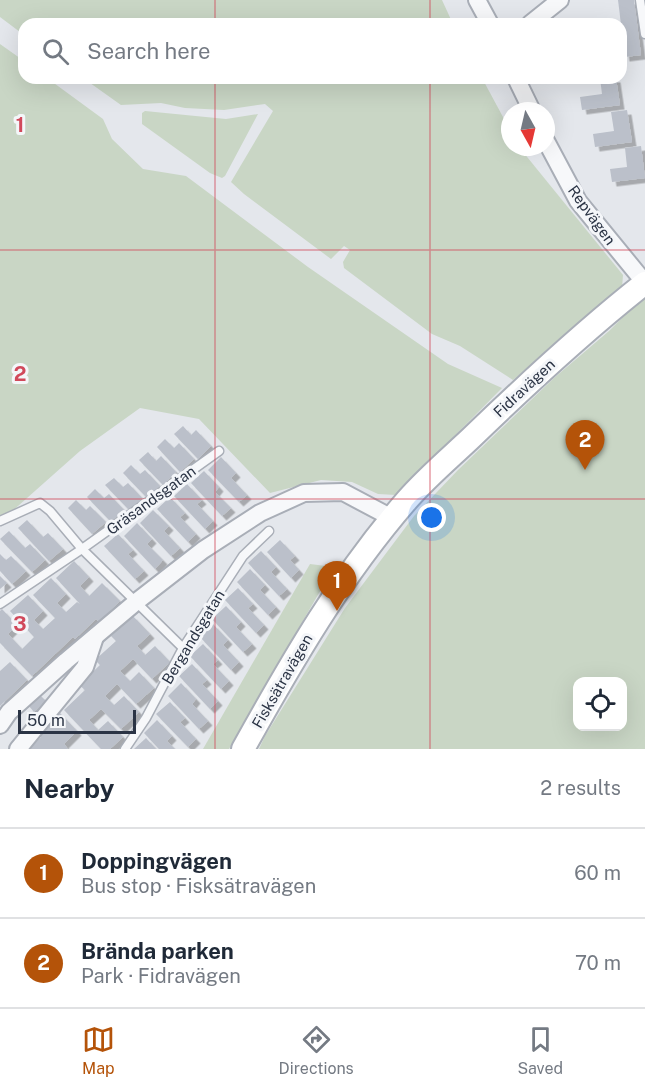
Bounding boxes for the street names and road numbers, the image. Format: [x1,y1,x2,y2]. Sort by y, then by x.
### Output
street label: Repvägen [565,182,619,248]
street label: Fidravägen [490,355,558,421]
street label: Gräsandsgatan [103,462,199,538]
street label: Bergandsgatan [158,587,228,687]
street label: Fisksätravägen [248,631,316,731]

